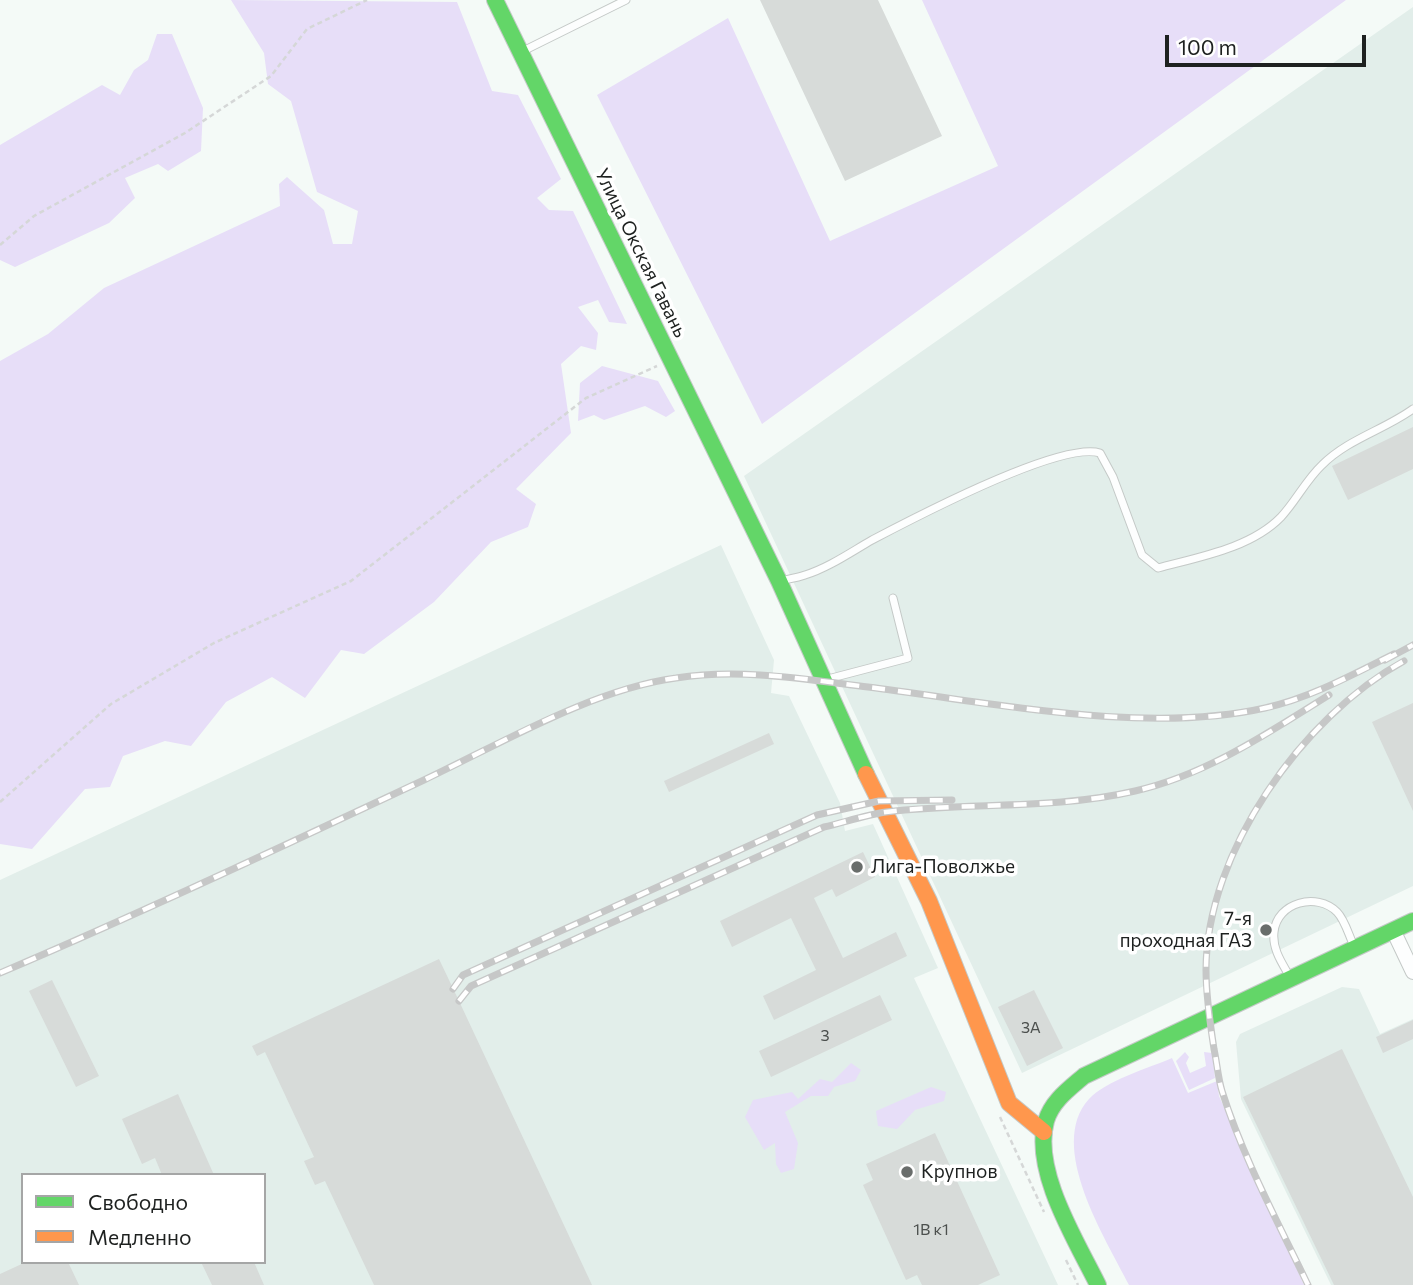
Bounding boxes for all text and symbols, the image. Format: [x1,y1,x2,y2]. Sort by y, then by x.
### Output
scale bar [1168,21,1369,65]
text: 100 m [1178,34,1237,59]
street label: Улица Окская Гавань [590,165,692,341]
place label: Лига-Поволжье [871,856,1015,878]
marker: Лига-Поволжье [849,859,865,875]
place label: 7-я проходная ГАЗ [1120,908,1252,952]
marker: 7-я проходная ГАЗ [1258,922,1274,938]
house number: 3А [1021,1018,1041,1038]
house number: 3 [820,1026,830,1046]
place label: Крупнов [921,1161,998,1183]
marker: Крупнов [899,1164,915,1180]
legend [21,1173,266,1264]
text: Свободно [88,1189,188,1214]
house number: 1В к1 [913,1220,949,1240]
text: Медленно [88,1224,192,1249]

